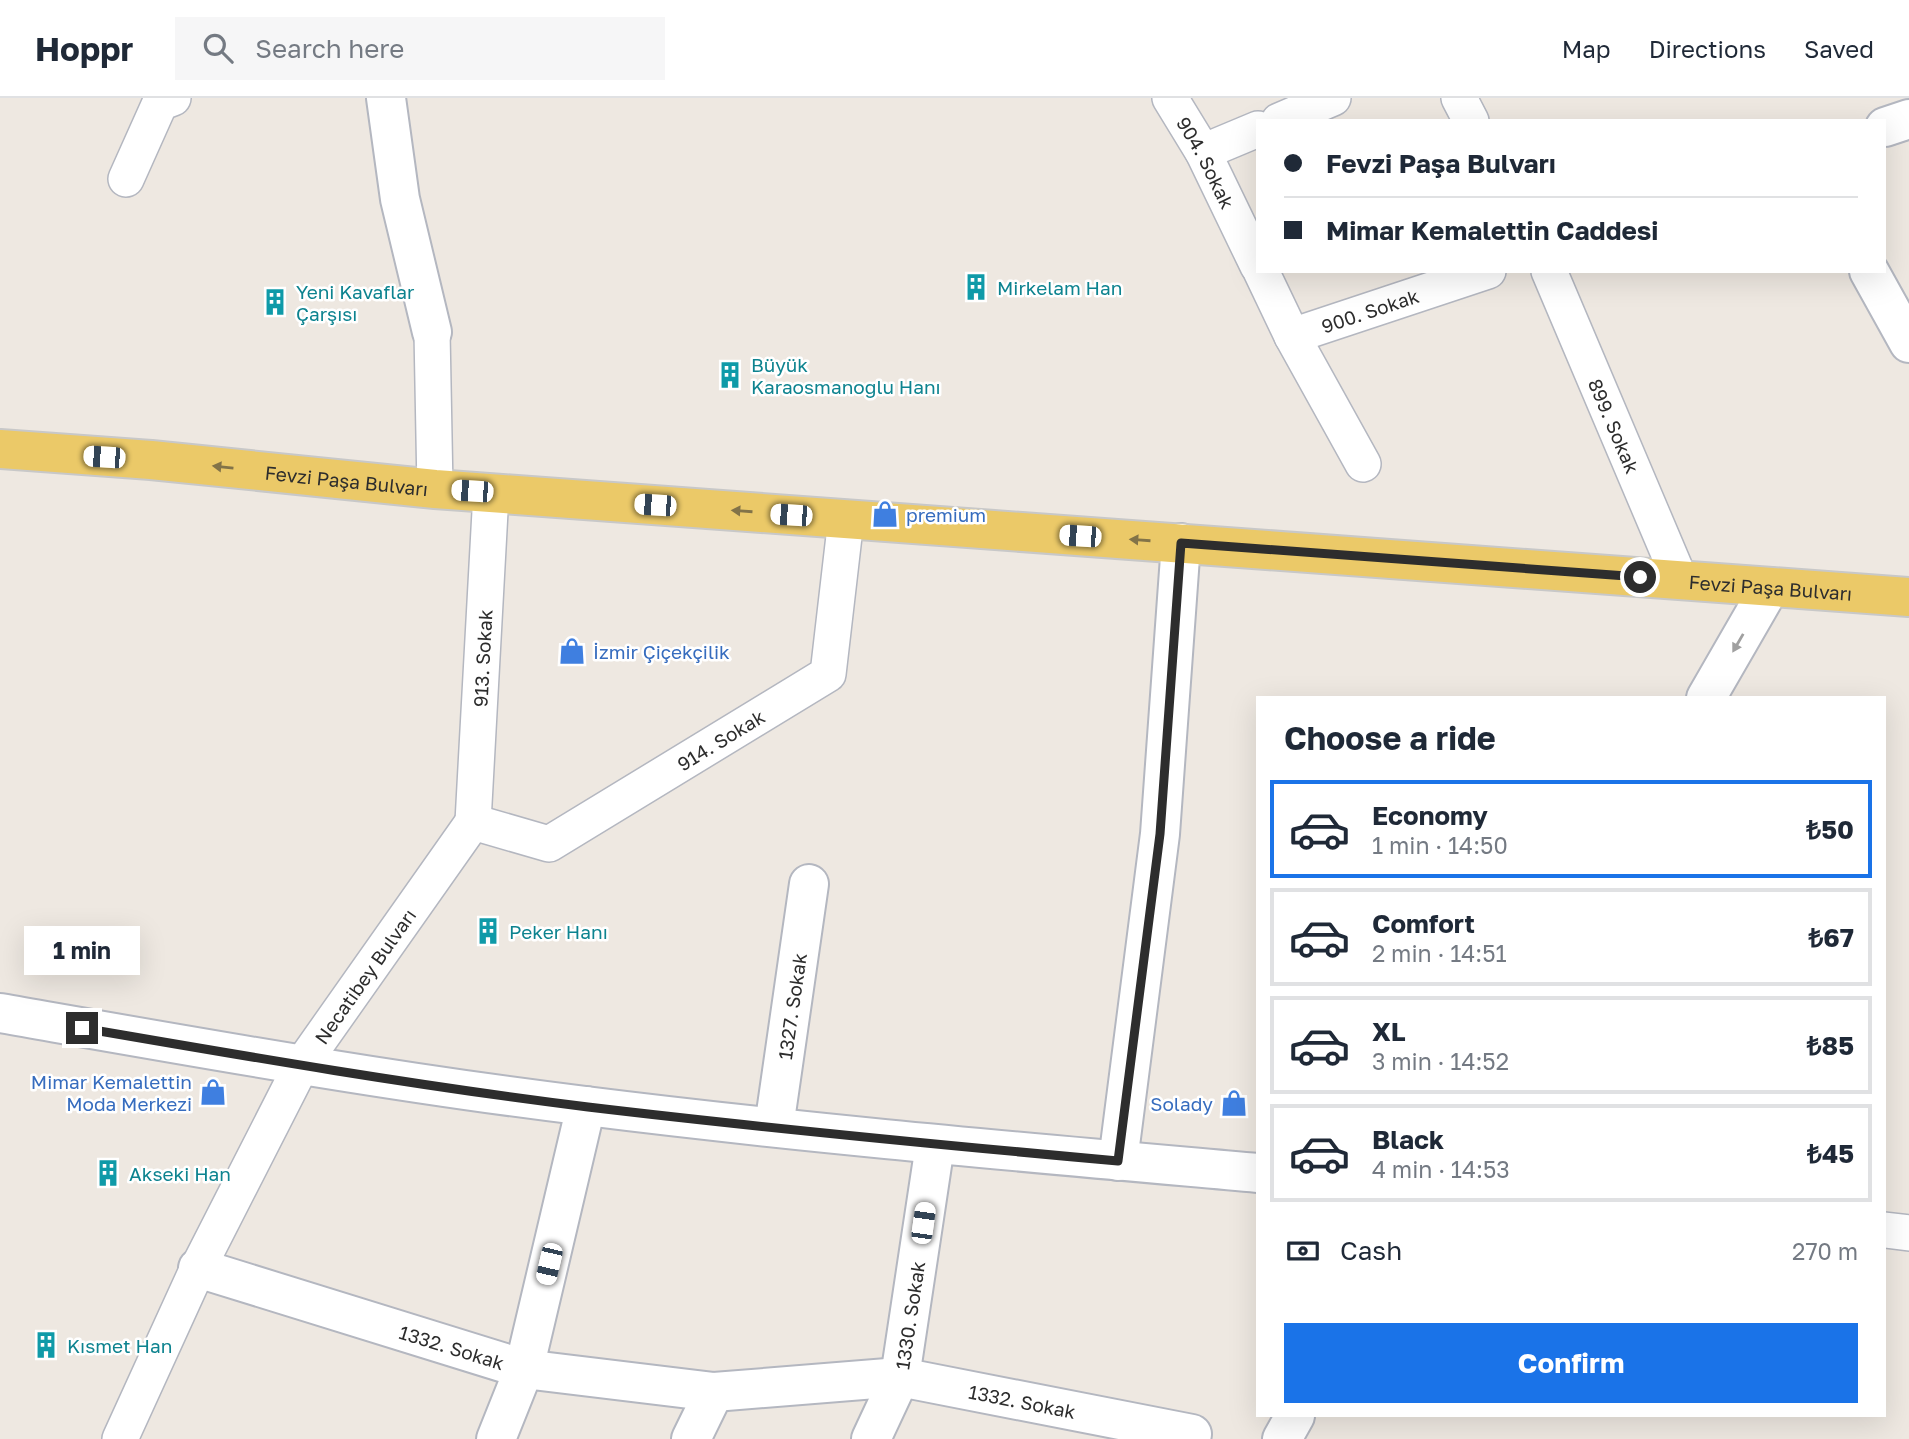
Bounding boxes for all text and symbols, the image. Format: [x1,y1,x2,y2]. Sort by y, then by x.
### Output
search box [175,17,665,80]
text: Hoppr [35,29,133,68]
icon: search [199,29,237,67]
text: Search here [255,33,404,64]
text: Map [1562,34,1611,63]
text: Directions [1649,34,1766,63]
text: Saved [1804,34,1874,63]
street label: 904. Sokak [1172,112,1240,212]
text: Fevzi Paşa Bulvarı [1326,148,1556,179]
text: Mimar Kemalettin Caddesi [1326,215,1659,246]
building icon: Mirkelam Han [961,272,991,302]
place label: Mirkelam Han [997,276,1122,299]
place label: Yeni Kavaflar Çarşısı [296,280,415,325]
street label: 900. Sokak [1318,283,1422,337]
building icon: Yeni Kavaflar Çarşısı [260,287,290,317]
place label: Büyük Karaosmanoğlu Hanı [751,353,941,398]
building icon: Büyük Karaosmanoğlu Hanı [715,360,745,390]
street label: 899. Sokak [1584,375,1645,477]
car [83,445,126,469]
street label: Fevzi Paşa Bulvarı [264,460,429,500]
one-way arrow [211,461,233,472]
car [451,479,494,503]
car [634,493,677,517]
shop icon: premium [870,499,900,529]
car [770,503,813,527]
place label: premium [906,503,986,526]
one-way arrow [731,506,753,517]
car [1059,524,1102,548]
one-way arrow [1129,534,1151,545]
route start [1624,561,1656,593]
street label: Fevzi Paşa Bulvarı [1688,569,1853,604]
street label: 913. Sokak [468,608,496,708]
one-way arrow [1732,633,1744,652]
shop icon: İzmir Çiçekçilik [557,636,587,666]
place label: İzmir Çiçekçilik [593,640,730,663]
street label: 914. Sokak [673,704,769,775]
text: Choose a ride [1284,719,1496,757]
icon: car [1288,798,1351,861]
text: Economy [1372,800,1488,831]
text: ₺50 [1806,814,1854,845]
text: 1 min · 14:50 [1372,831,1508,859]
street label: Necatibey Bulvarı [309,904,420,1048]
icon: car [1288,906,1351,969]
text: Comfort [1372,908,1475,939]
building icon: Peker Hanı [473,916,503,946]
place label: Peker Hanı [509,920,608,943]
text: ₺67 [1808,922,1854,953]
callout: 1 min [24,926,140,976]
text: 1 min [53,936,111,964]
text: 2 min · 14:51 [1372,939,1507,967]
street label: 1327. Sokak [772,951,810,1061]
route end [66,1012,98,1044]
icon: car [1288,1014,1351,1077]
text: XL [1372,1016,1406,1047]
text: ₺85 [1807,1030,1854,1061]
text: 3 min · 14:52 [1372,1047,1509,1075]
place label: Mimar Kemalettin Moda Merkezi [31,1070,192,1115]
shop icon: Mimar Kemalettin Moda Merkezi [198,1077,228,1107]
shop icon: Solady [1219,1088,1249,1118]
place label: Solady [1150,1092,1213,1115]
icon: car [1288,1122,1351,1185]
text: Black [1372,1124,1444,1155]
text: ₺45 [1807,1138,1854,1169]
text: 4 min · 14:53 [1372,1155,1510,1183]
building icon: Akseki Han [93,1158,123,1188]
place label: Akseki Han [129,1162,231,1185]
car [910,1201,937,1245]
icon: cash [1284,1232,1322,1270]
text: Cash [1340,1235,1402,1266]
text: 270 m [1792,1237,1858,1265]
car [535,1241,564,1287]
street label: 1330. Sokak [890,1259,929,1371]
street label: 1332. Sokak [397,1320,508,1374]
button: Confirm [1284,1323,1858,1403]
building icon: Kısmet Han [31,1330,61,1360]
place label: Kısmet Han [67,1334,172,1357]
street label: 1332. Sokak [967,1379,1078,1423]

